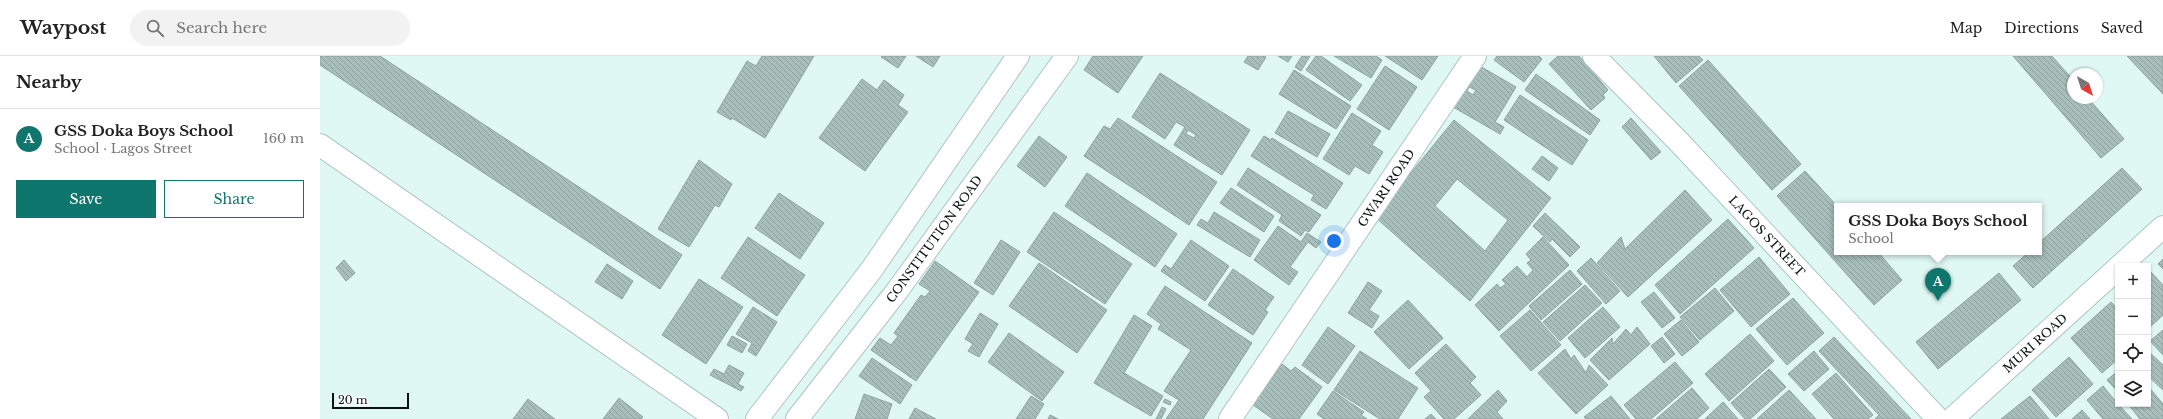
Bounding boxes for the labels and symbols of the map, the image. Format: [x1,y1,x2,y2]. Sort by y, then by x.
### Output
north arrow [2067,68,2103,104]
street label: GWARI ROAD [1354,146,1418,230]
street label: CONSTITUTION ROAD [883,172,985,306]
street label: LAGOS STREET [1726,193,1808,280]
your location [1324,231,1344,251]
pin: A [1925,268,1951,301]
street label: MURI ROAD [2000,310,2070,376]
scale bar [332,391,409,410]

